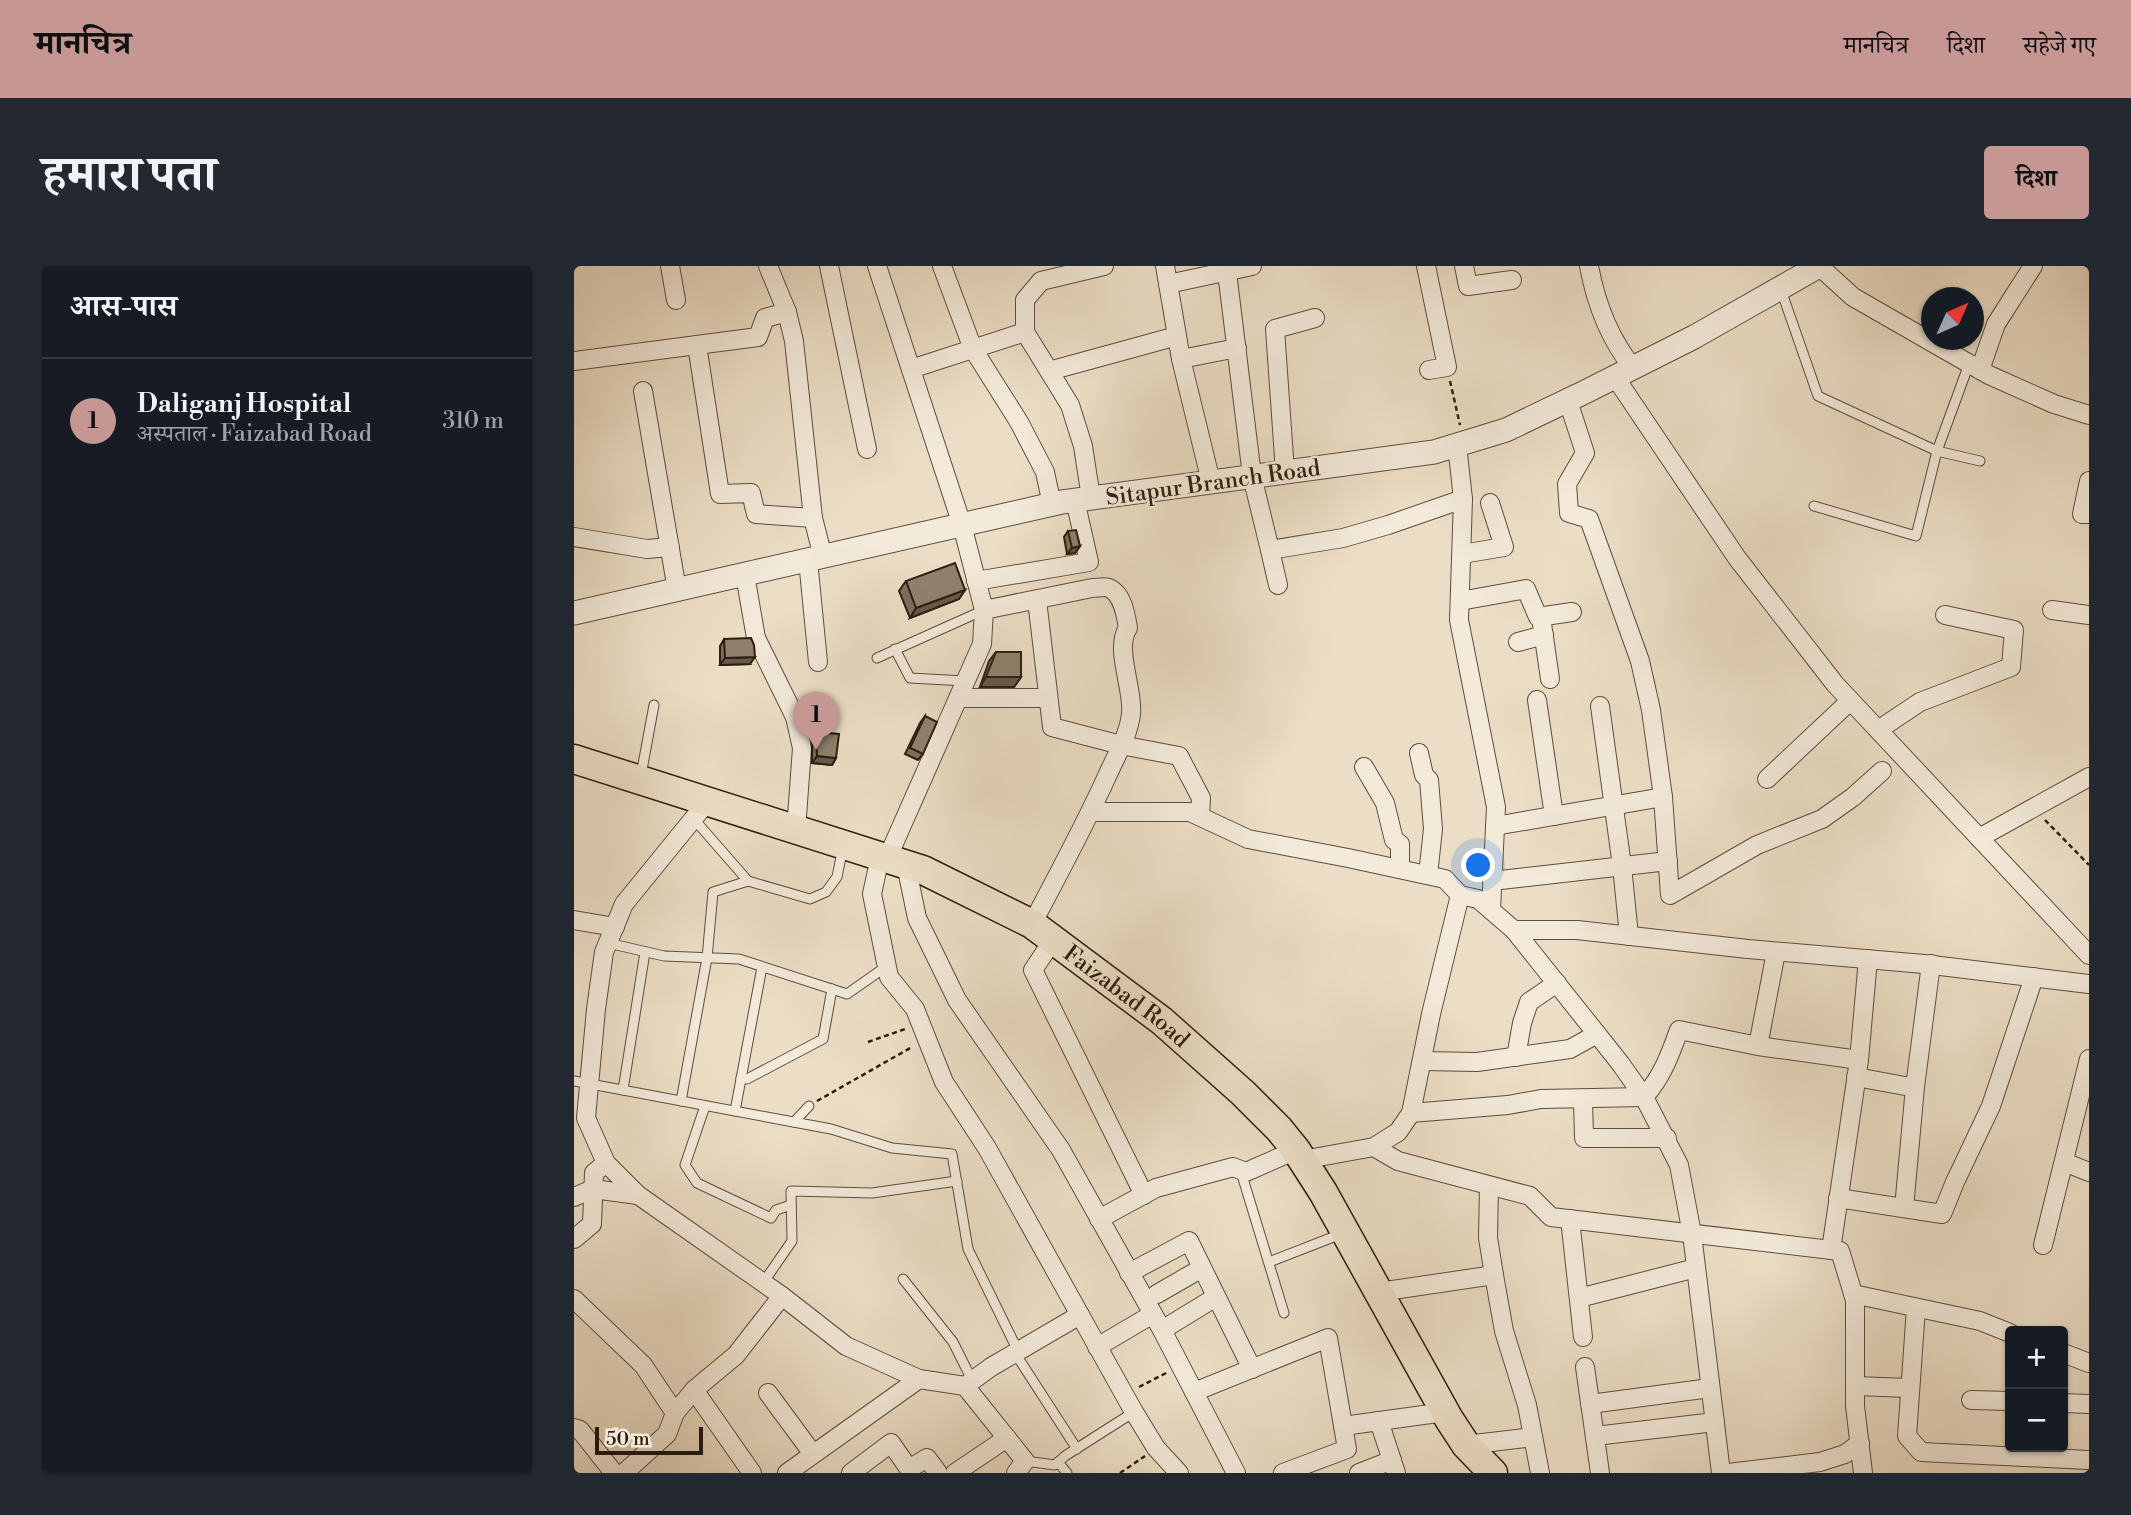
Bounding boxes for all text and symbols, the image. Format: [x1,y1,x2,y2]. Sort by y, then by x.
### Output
text: मानचित्र [35,24,131,65]
text: मानचित्र [1844,31,1909,61]
text: दिशा [1947,31,1985,61]
text: सहेजे गए [2023,31,2096,61]
text: हमारा पता [42,145,217,206]
button: दिशा [1984,146,2089,219]
north arrow [1921,287,1984,350]
text: आस-पास [70,288,177,326]
text: Daliganj Hospital [137,388,351,420]
text: 1 [87,407,99,435]
text: 310 m [443,407,504,435]
text: अस्पताल · Faizabad Road [137,420,372,448]
street label: Sitapur Branch Road [1104,454,1322,512]
pin: 1 [793,692,839,750]
your location [1461,848,1495,882]
street label: Faizabad Road [1058,940,1195,1054]
map controls [2005,1326,2068,1452]
button: + [2005,1326,2068,1389]
button: − [2005,1389,2068,1452]
scale bar [595,1424,704,1456]
text: 50 m [606,1427,650,1451]

